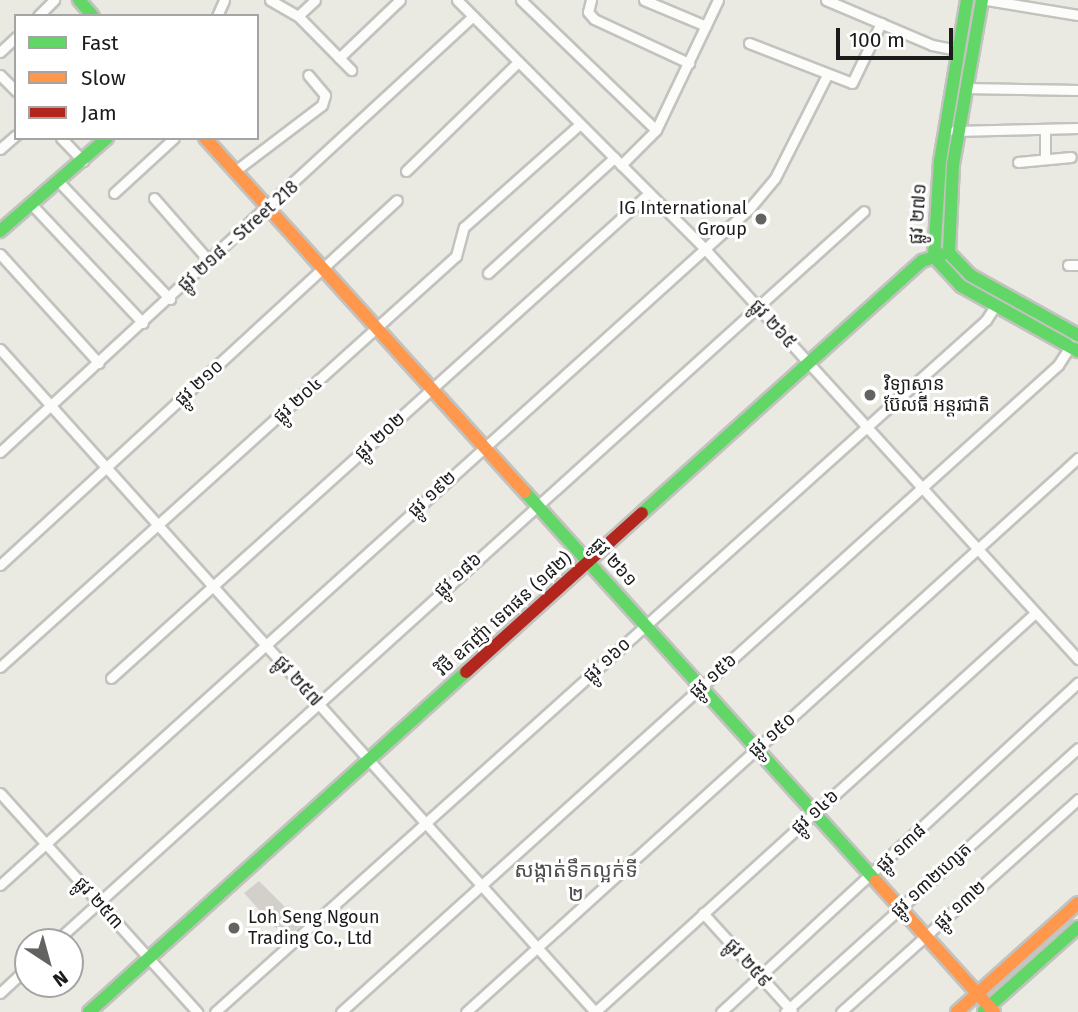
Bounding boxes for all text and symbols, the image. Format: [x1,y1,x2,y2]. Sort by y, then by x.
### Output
legend [14,14,259,140]
scale bar [840,14,957,58]
text: 100 m [849,27,905,53]
text: Fast [81,30,119,56]
text: Slow [81,65,126,91]
text: Jam [81,100,117,126]
street label: ផ្លូវ ២១៨ - Street 218 [173,176,303,296]
street label: ផ្លូវ ២៧១ [905,183,931,245]
place label: IG International Group [619,198,747,241]
marker: IG International Group [753,211,769,227]
street label: ផ្លូវ ២៦៥ [745,295,801,353]
street label: ផ្លូវ ២១០ [170,355,228,411]
street label: ផ្លូវ ២០៤ [269,372,327,428]
place label: វិទ្យាស្ថាន ប៊ែលធី អន្ដរជាតិ [884,374,990,416]
marker: វិទ្យាស្ថាន ប៊ែលធី អន្ដរជាតិ [862,387,878,403]
street label: ផ្លូវ ២០២ [350,408,410,464]
street label: ផ្លូវ ១៩២ [403,466,461,522]
street label: ផ្លូវ ២៦១ [586,533,642,591]
street label: វិថី ឧកញ៉ា ទេពផន (១៨២) [432,547,576,681]
street label: ផ្លូវ ១៨៦ [430,548,486,602]
street label: ផ្លូវ ១៦០ [579,633,635,687]
street label: ផ្លូវ ១៥៦ [685,649,741,703]
street label: ផ្លូវ ២៥៧ [270,651,326,711]
street label: ផ្លូវ ១៥០ [744,708,800,762]
street label: ផ្លូវ ១៤៦ [787,785,843,839]
street label: ផ្លូវ ១៣៨ [872,819,930,877]
street label: ផ្លូវ ១៣២ហ្សេត [886,838,976,922]
district label: សង្កាត់ទឹកល្អក់ទី ២ [514,857,638,907]
street label: ផ្លូវ ២៥៣ [70,873,128,933]
street label: ផ្លូវ ១៣២ [930,876,990,934]
place label: Loh Seng Ngoun Trading Co., Ltd [248,907,380,950]
marker: Loh Seng Ngoun Trading Co., Ltd [226,920,242,936]
north arrow [14,928,84,998]
street label: ផ្លូវ ២៥៩ [720,934,776,992]
text: N [49,966,72,992]

